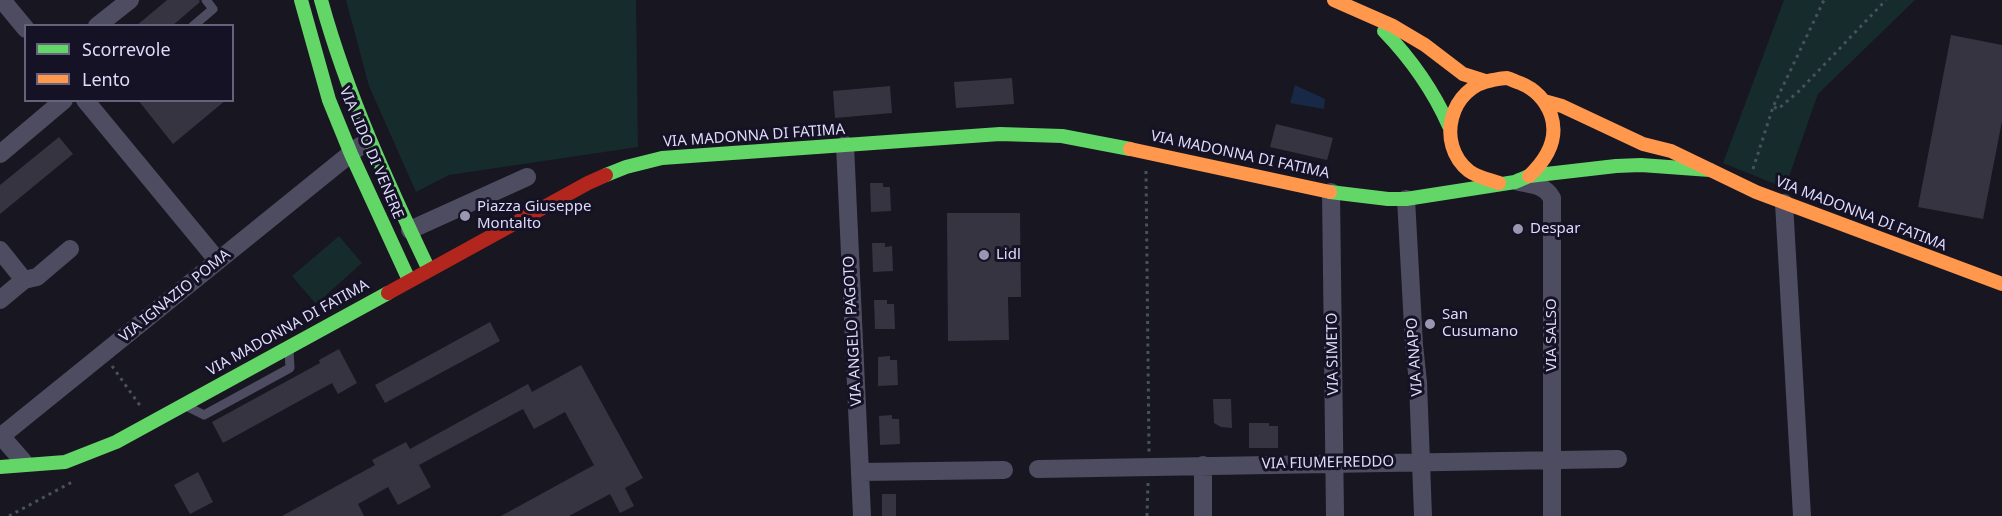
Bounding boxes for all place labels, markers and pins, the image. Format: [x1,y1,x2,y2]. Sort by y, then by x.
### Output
place label: Piazza Giuseppe Montalto [477,198,591,233]
marker: Piazza Giuseppe Montalto [458,209,472,223]
place label: Despar [1530,220,1580,238]
marker: Despar [1511,222,1525,236]
place label: Lidl [996,246,1021,264]
marker: Lidl [977,248,991,262]
place label: San Cusumano [1442,306,1518,341]
marker: San Cusumano [1423,317,1437,331]

